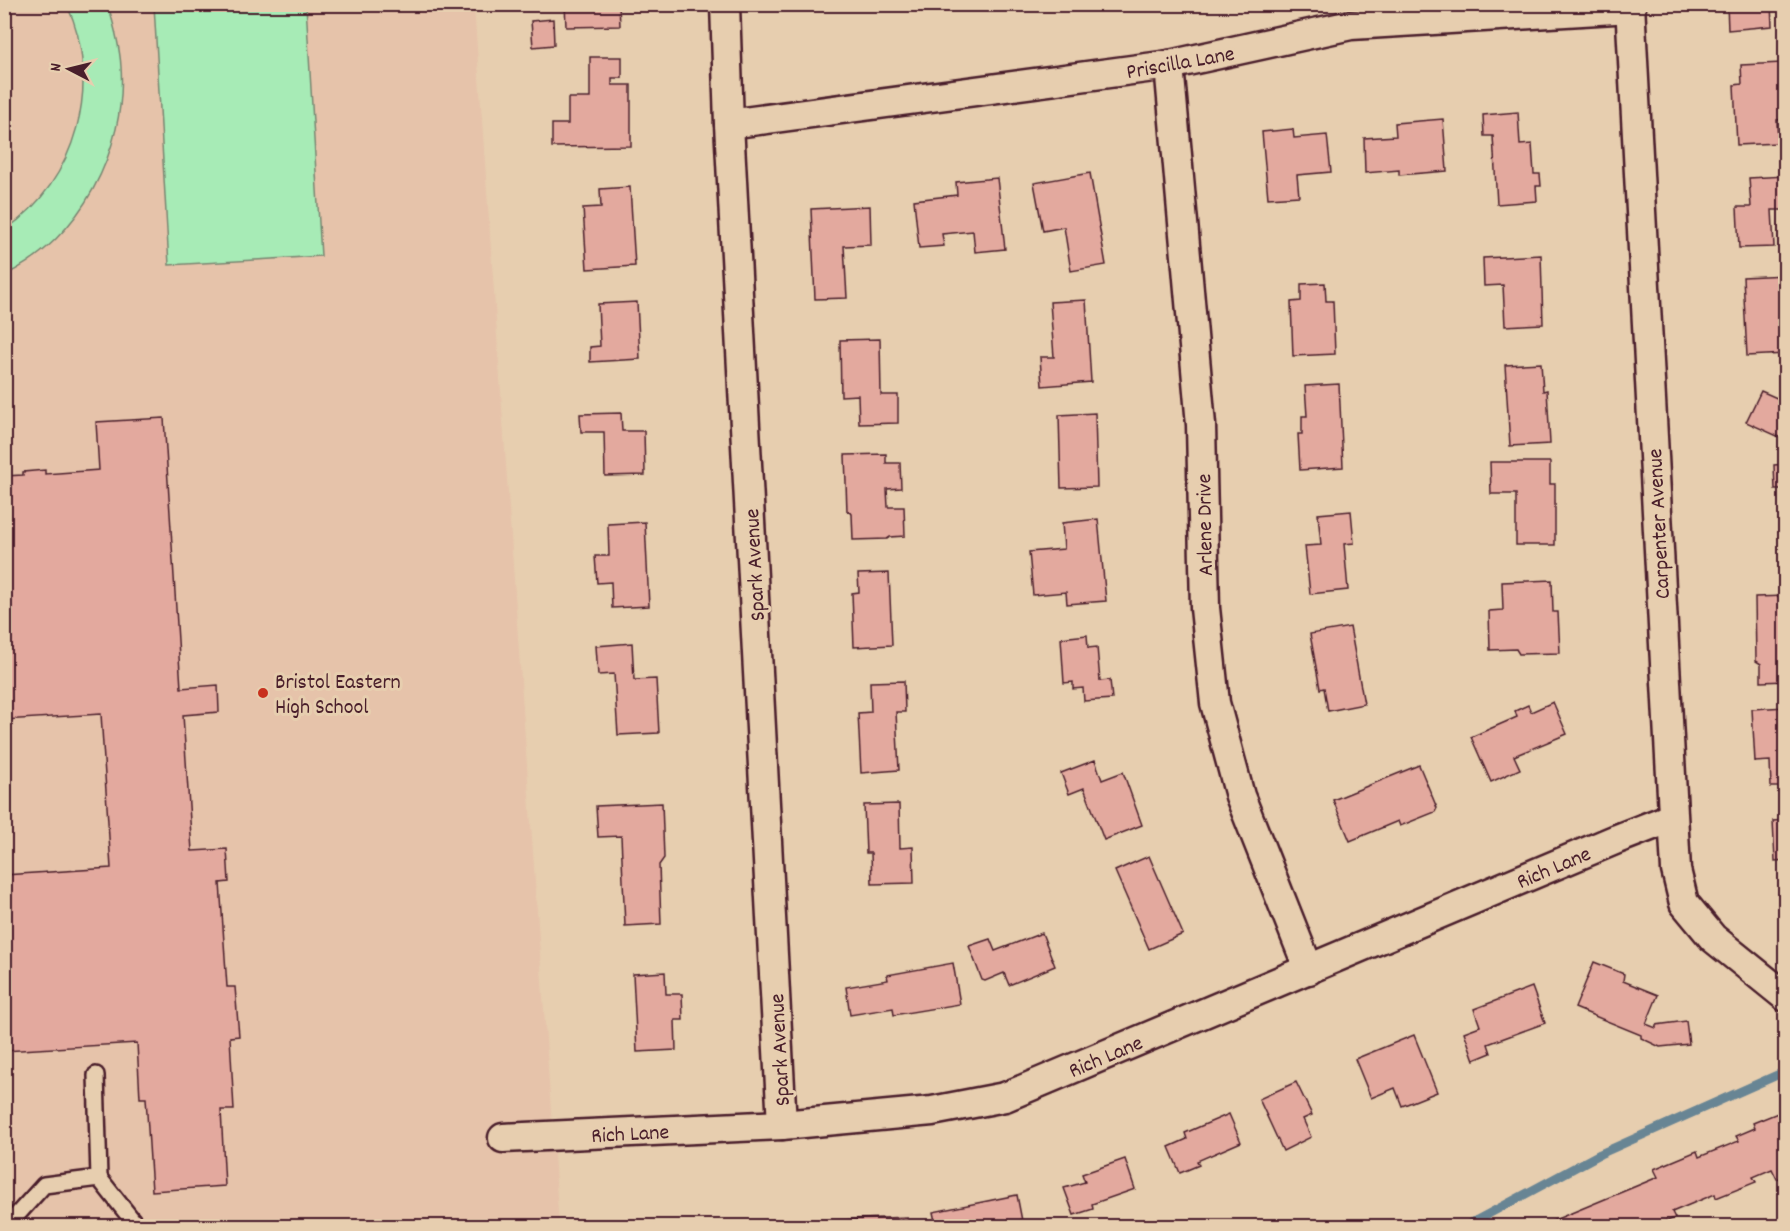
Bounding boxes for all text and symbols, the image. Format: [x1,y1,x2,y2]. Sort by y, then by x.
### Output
north arrow [39,39,99,99]
street label: Priscilla Lane [1124,40,1237,89]
text: N [45,62,69,73]
street label: Carpenter Avenue [1641,448,1680,600]
street label: Arlene Drive [1190,473,1223,576]
street label: Spark Avenue [738,508,775,622]
place label: Bristol Eastern High School [275,668,401,724]
marker: Bristol Eastern High School [256,686,270,700]
street label: Rich Lane [1512,840,1596,899]
street label: Spark Avenue [763,993,800,1107]
street label: Rich Lane [1064,1029,1148,1088]
street label: Rich Lane [590,1118,670,1153]

